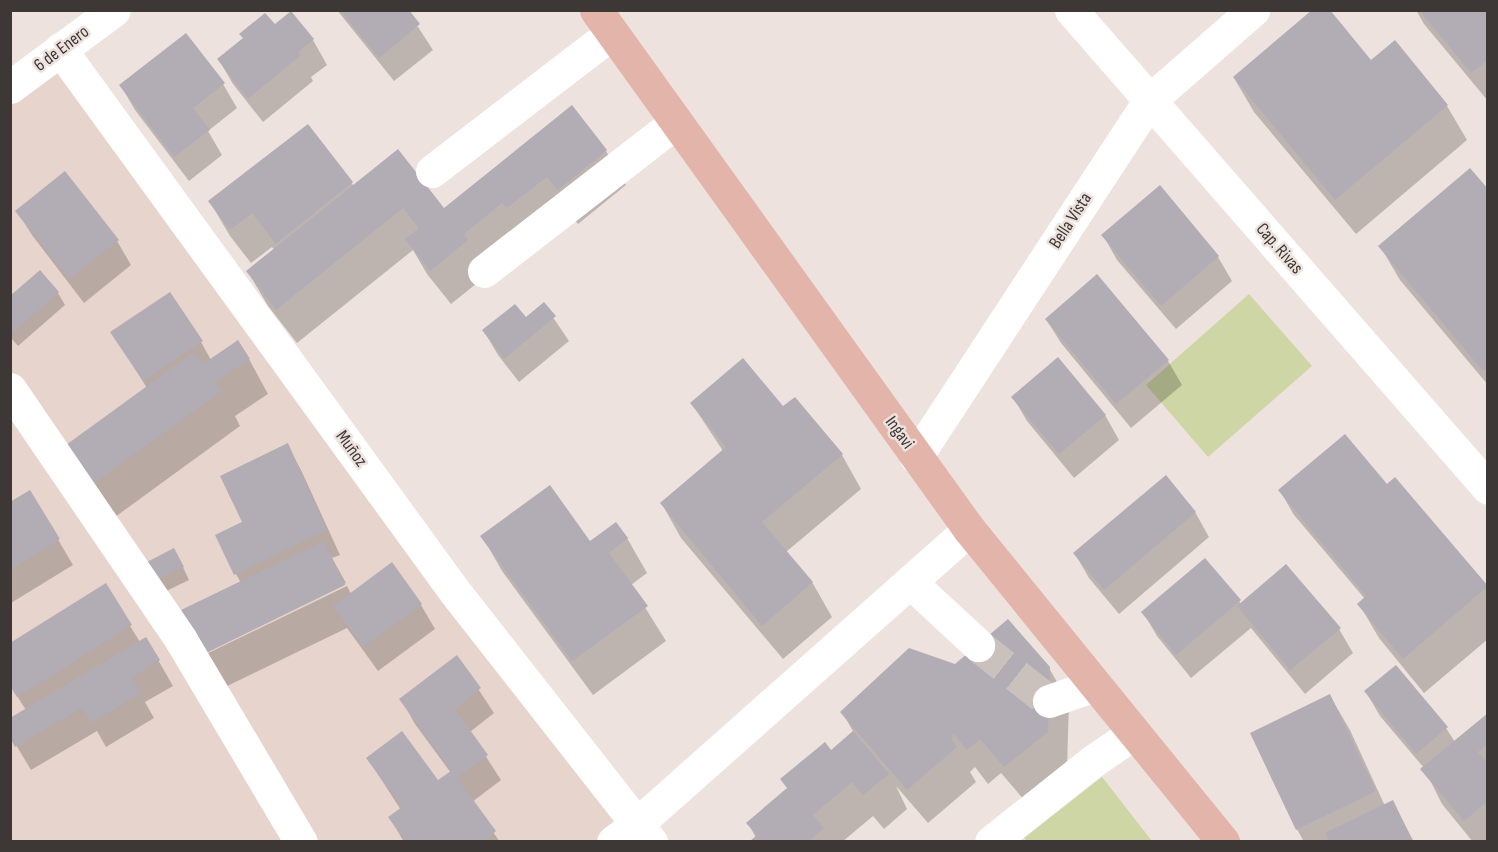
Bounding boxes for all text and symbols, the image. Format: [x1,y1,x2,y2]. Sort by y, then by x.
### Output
street label: 6 de Enero [30,21,94,77]
street label: Bella Vista [1045,189,1097,253]
street label: Cap. Rivas [1251,219,1307,279]
street label: Ingavi [880,412,918,454]
street label: Muñoz [331,427,371,471]

